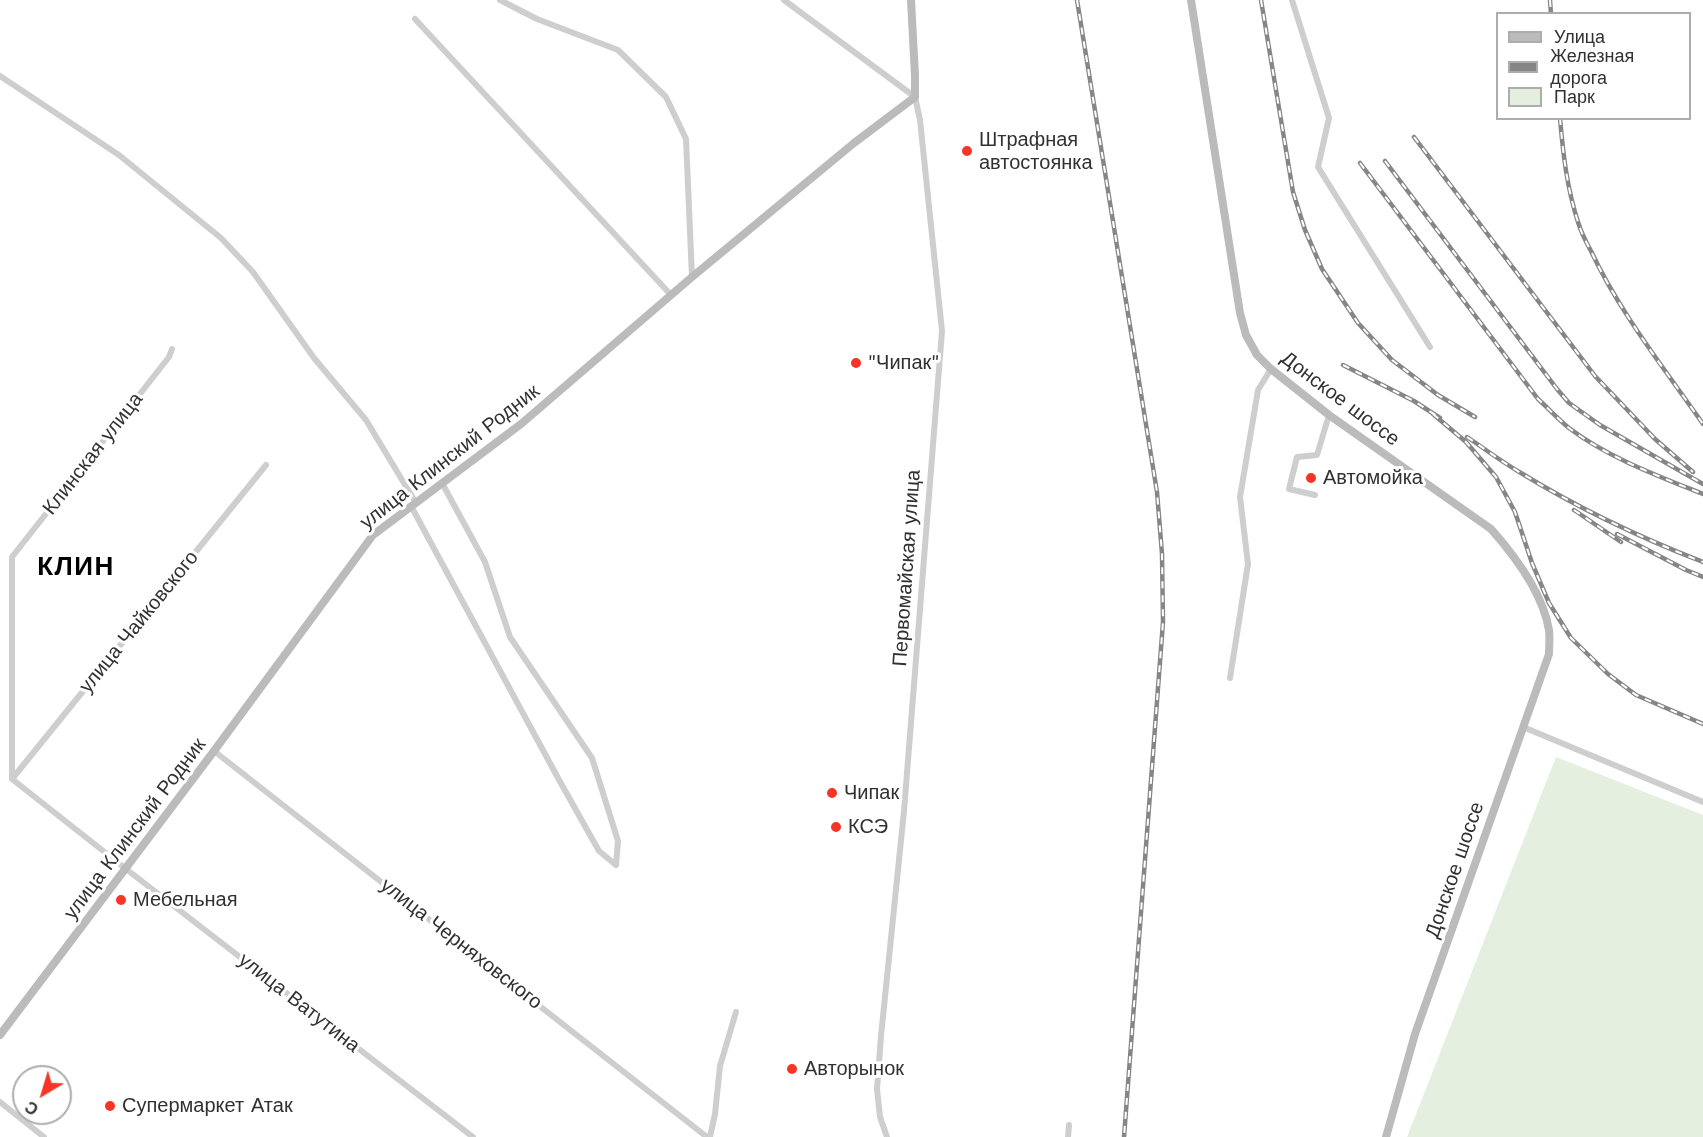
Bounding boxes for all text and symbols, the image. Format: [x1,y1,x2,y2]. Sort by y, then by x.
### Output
legend [1496,12,1691,120]
text: Улица [1554,26,1605,47]
text: Железная дорога [1550,45,1634,88]
text: Парк [1554,86,1595,107]
place label: Штрафная автостоянка [979,128,1093,175]
marker: Штрафная автостоянка [960,144,974,158]
street label: Донское шоссе [1276,347,1404,451]
place label: "Чипак" [868,351,939,375]
marker: "Чипак" [849,356,863,370]
street label: улица Клинский Родник [356,380,544,534]
street label: Клинская улица [38,388,148,520]
place label: Автомойка [1323,466,1423,490]
street label: Первомайская улица [888,469,926,667]
marker: Автомойка [1304,471,1318,485]
street label: улица Чайковского [74,546,204,698]
district label: КЛИН [37,551,115,583]
street label: улица Клинский Родник [59,734,211,924]
place label: Чипак [844,781,899,805]
marker: Чипак [825,786,839,800]
street label: Донское шоссе [1420,799,1490,941]
place label: КСЭ [848,815,888,839]
marker: КСЭ [829,820,843,834]
street label: улица Черняховского [375,873,547,1015]
place label: Мебельная [133,888,238,912]
marker: Мебельная [114,893,128,907]
street label: улица Ватутина [233,948,365,1058]
place label: Авторынок [804,1057,904,1081]
marker: Авторынок [785,1062,799,1076]
north arrow [12,1065,72,1125]
place label: Супермаркет Атак [122,1094,293,1118]
text: С [21,1097,42,1119]
marker: Супермаркет Атак [103,1099,117,1113]

